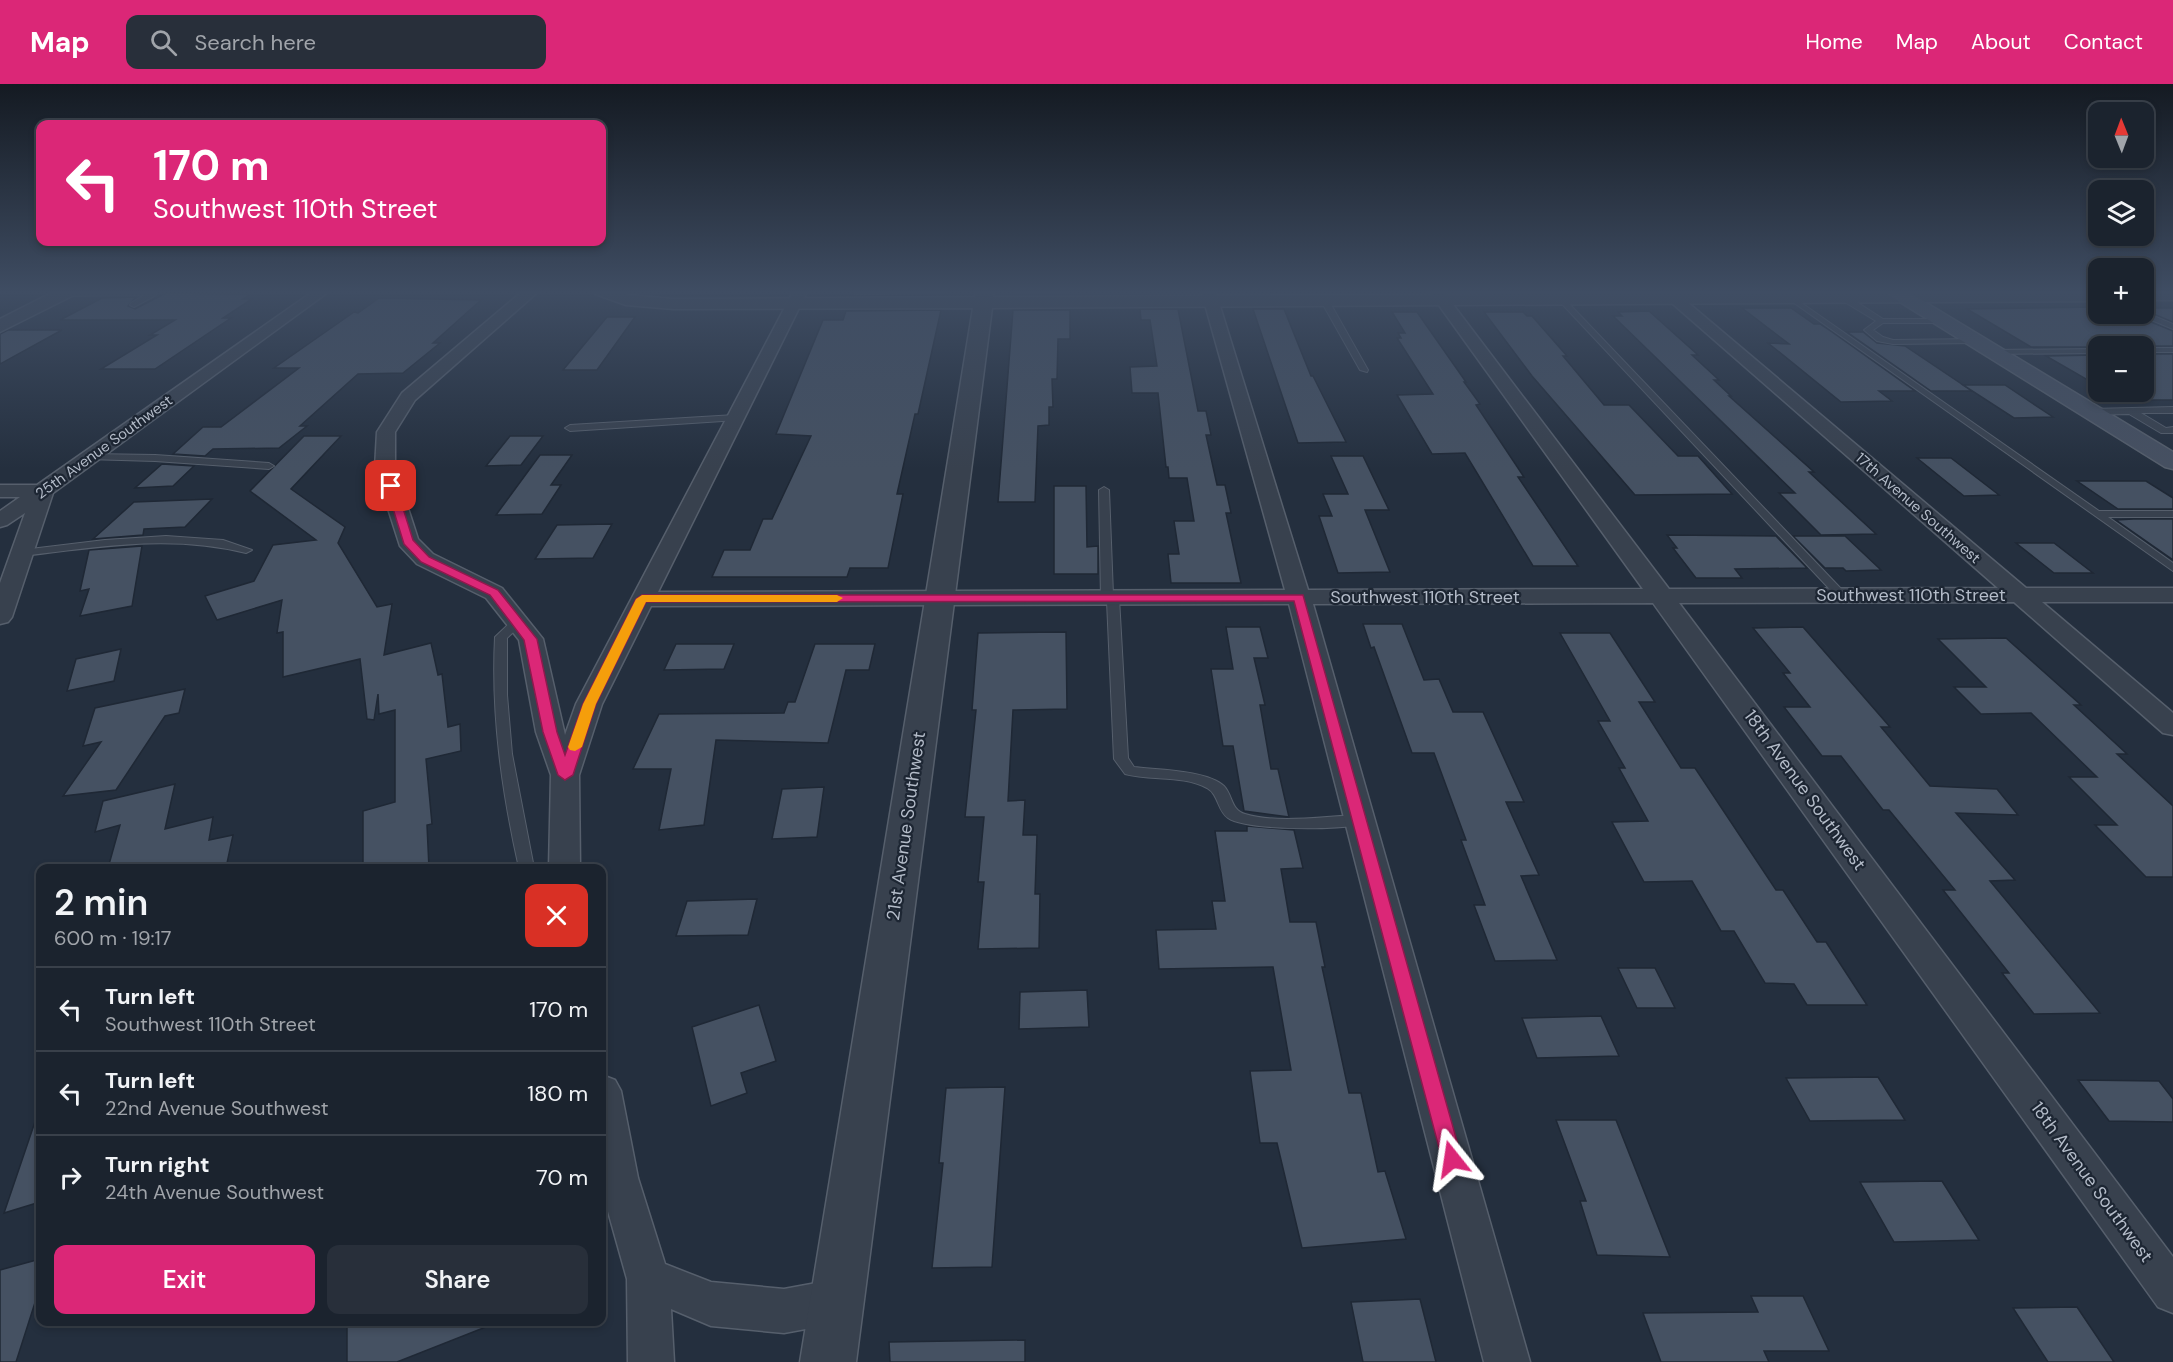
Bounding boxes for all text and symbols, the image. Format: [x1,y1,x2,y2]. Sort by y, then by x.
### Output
search box [126,15,546,69]
text: Map [30,24,90,61]
icon: search [147,26,180,59]
text: Search here [195,28,316,57]
text: Home [1805,28,1863,56]
text: Map [1896,28,1938,56]
text: About [1971,28,2031,56]
text: Contact [2064,28,2143,56]
north arrow [2088,102,2154,168]
map controls [2088,102,2154,402]
text: 170 m [153,138,270,193]
icon: left [54,144,132,222]
button: layers [2088,180,2154,246]
text: Southwest 110th Street [153,191,438,226]
button: + [2088,258,2154,324]
button: − [2088,336,2154,402]
street label: 25th Avenue Southwest [31,390,177,503]
street label: 17th Avenue Southwest [1851,448,1985,568]
pin [365,460,416,511]
icon: arrive [374,469,407,502]
street label: Southwest 110th Street [1816,583,2006,607]
street label: Southwest 110th Street [1330,585,1520,609]
street label: 18th Avenue Southwest [1739,705,1871,875]
street label: 21st Avenue Southwest [881,730,931,922]
text: 2 min [54,879,148,926]
button: close [525,884,588,947]
text: 600 m · 19:17 [54,925,171,951]
text: Turn left [105,982,195,1011]
icon: left [54,993,87,1026]
text: 170 m [529,995,588,1024]
text: Southwest 110th Street [105,1011,316,1037]
text: Turn left [105,1066,195,1095]
icon: left [54,1077,87,1110]
text: 180 m [527,1079,588,1108]
text: 22nd Avenue Southwest [105,1095,329,1121]
street label: 18th Avenue Southwest [2026,1097,2158,1267]
position arrow [1420,1127,1484,1191]
text: Turn right [105,1150,210,1179]
icon: right [54,1161,87,1194]
text: 70 m [536,1163,588,1192]
text: 24th Avenue Southwest [105,1179,324,1205]
button: Exit [54,1245,315,1314]
button: Share [327,1245,588,1314]

